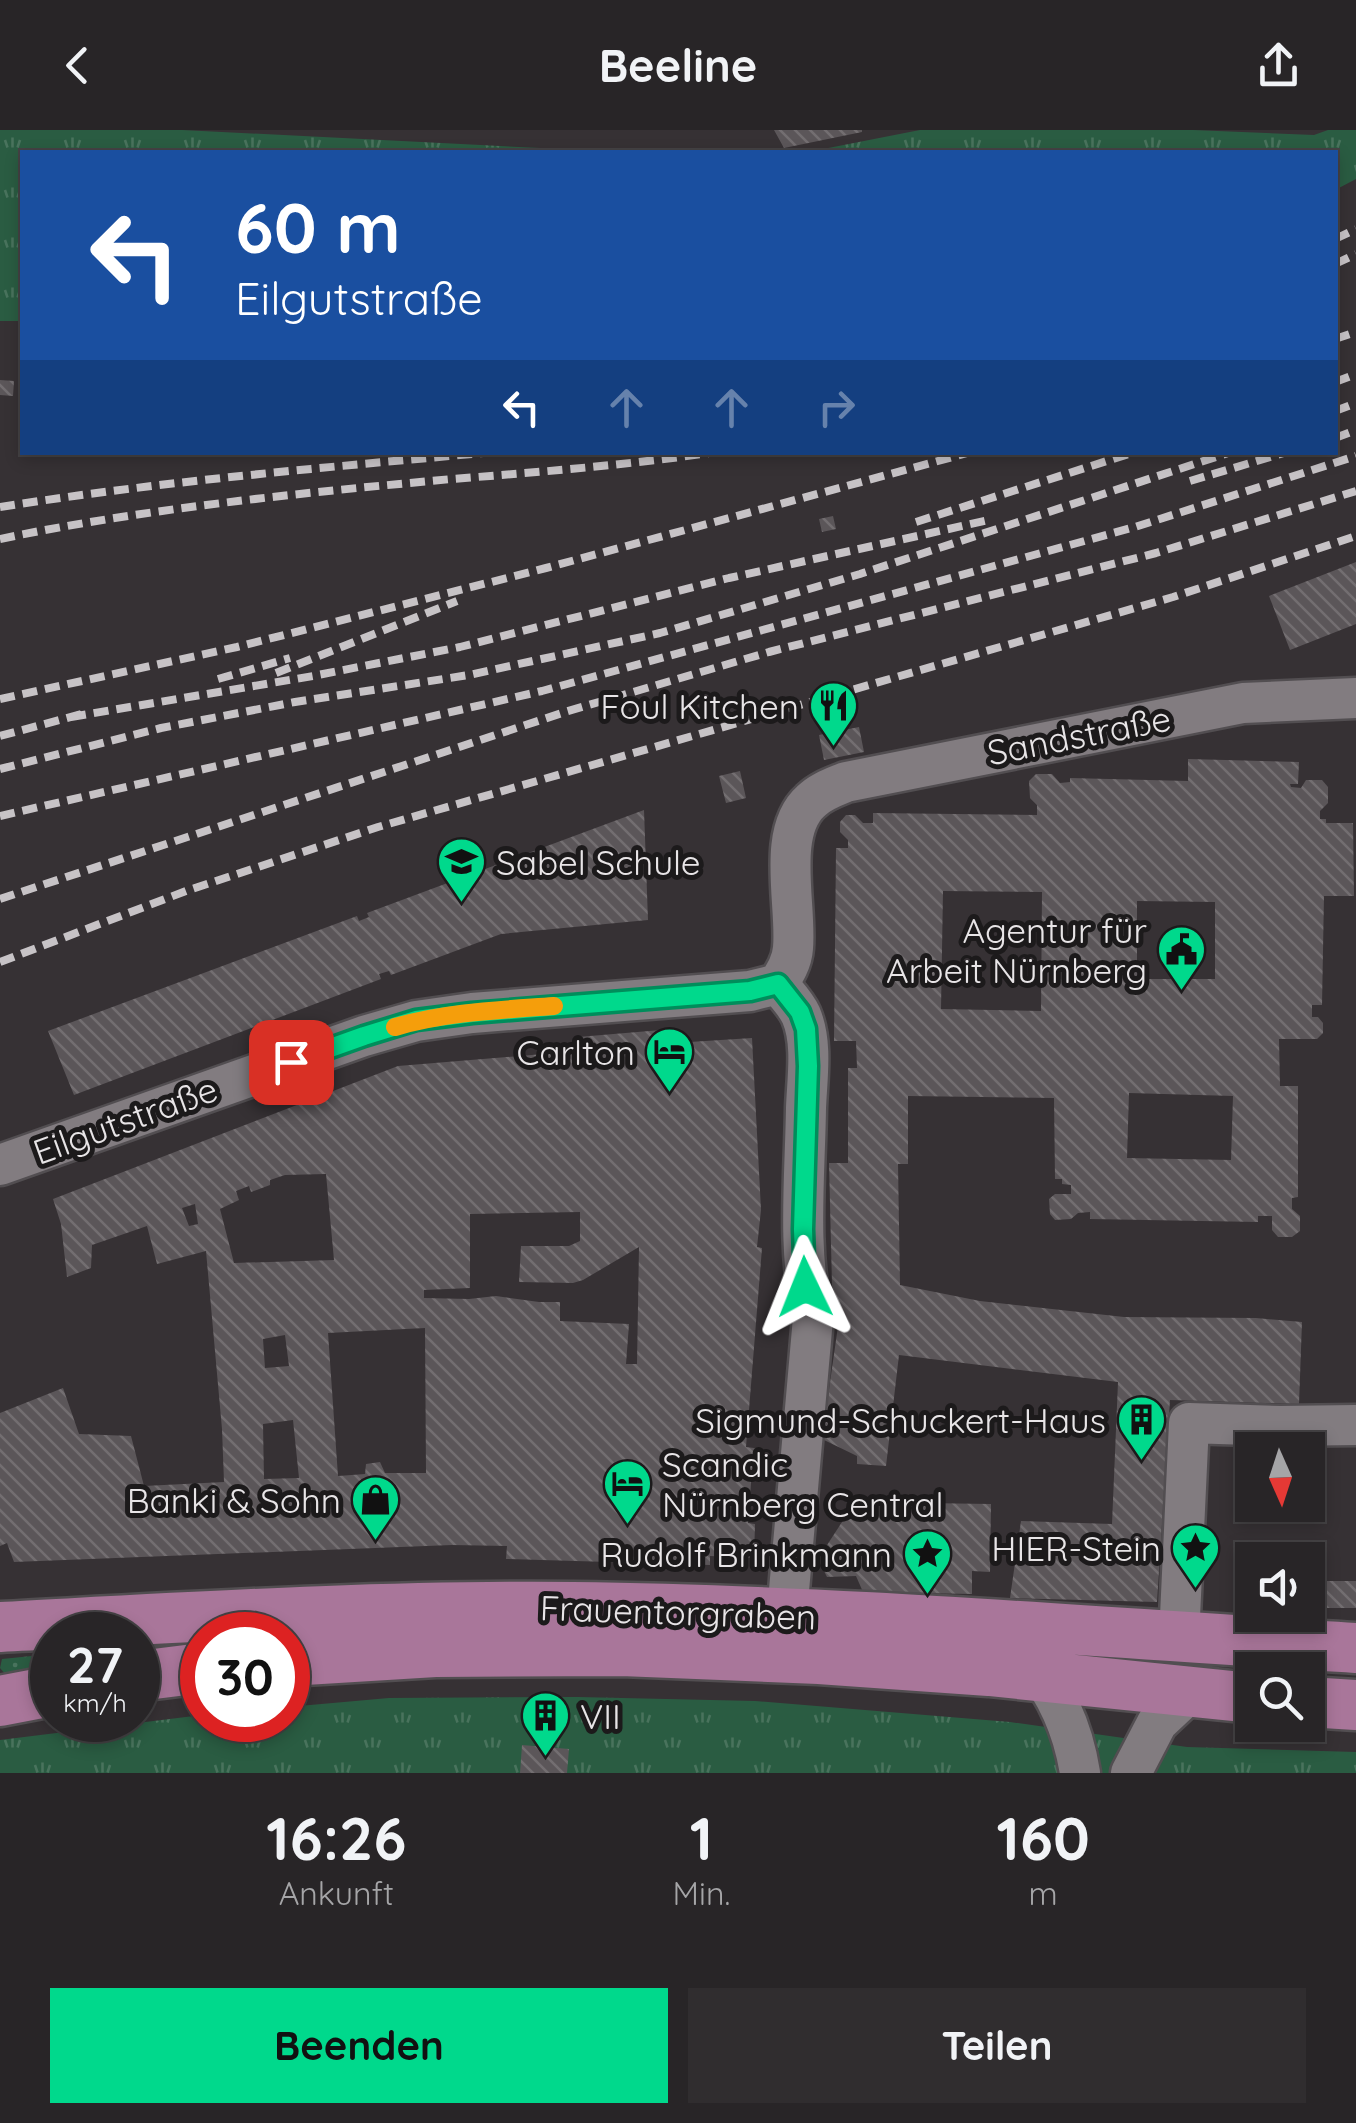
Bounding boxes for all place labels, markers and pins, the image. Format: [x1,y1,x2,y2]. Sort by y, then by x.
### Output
restaurant icon: Foul Kitchen [808,680,860,748]
place label: Foul Kitchen [600,684,799,728]
school or university icon: Sabel Schule [435,836,487,904]
place label: Sabel Schule [496,840,701,884]
place label: Agentur für Arbeit Nürnberg [886,908,1147,992]
public building icon: Agentur für Arbeit Nürnberg [1156,924,1208,992]
pin [249,1020,334,1105]
hotel icon: Carlton [644,1026,696,1094]
place label: Carlton [516,1030,635,1074]
building icon: Sigmund-Schuckert-Haus [1115,1394,1167,1462]
place label: Sigmund-Schuckert-Haus [695,1398,1106,1442]
place label: Scandic Nürnberg Central [662,1442,943,1526]
hotel icon: Scandic Nürnberg Central [601,1458,653,1526]
shop icon: Banki & Sohn [350,1474,402,1542]
place label: Banki & Sohn [127,1478,341,1522]
place icon: HIER-Stein [1170,1522,1222,1590]
place label: HIER-Stein [991,1526,1161,1570]
place icon: Rudolf Brinkmann [901,1528,953,1596]
place label: Rudolf Brinkmann [600,1532,892,1576]
building icon: VII [519,1690,571,1758]
place label: VII [580,1694,621,1738]

